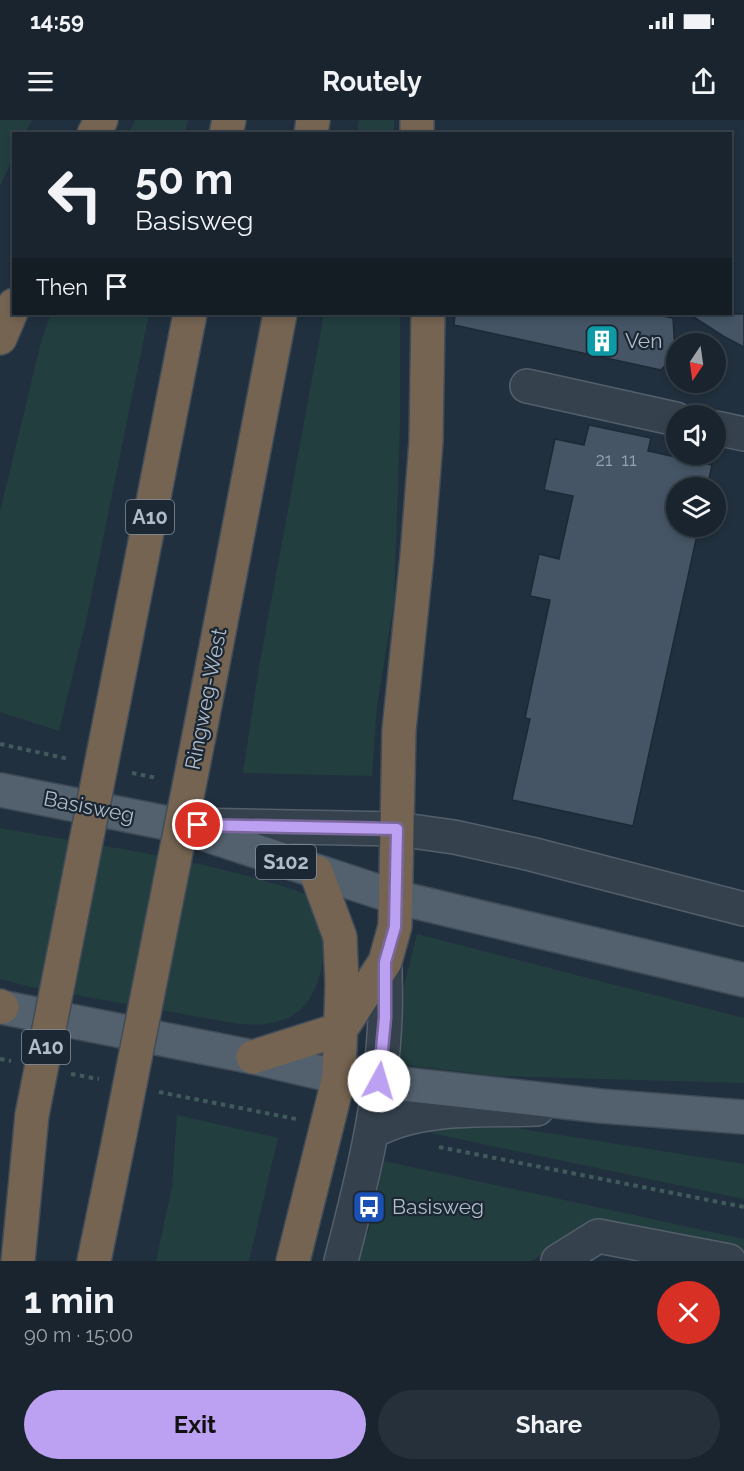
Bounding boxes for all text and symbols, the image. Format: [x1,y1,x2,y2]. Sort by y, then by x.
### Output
text: 14:59 [30,8,84,34]
icon: menu [24,65,57,98]
icon: share [687,65,720,98]
text: Routely [322,66,422,97]
text: 50 m [135,155,233,204]
icon: left [36,156,114,234]
text: Basisweg [135,205,253,236]
icon: arrive [100,270,133,303]
text: Then [36,274,88,300]
building icon: Ven [584,323,620,359]
place label: Ven [625,328,662,353]
north arrow [666,333,726,393]
map controls [666,333,726,537]
button: sound [666,405,726,465]
house number: 21 [595,449,613,470]
house number: 11 [621,449,637,470]
button: layers [666,477,726,537]
road number: A10 [126,500,174,534]
street label: Ringweg-West [180,626,231,772]
street label: Basisweg [42,785,137,828]
pin [172,799,223,850]
icon: arrive [181,808,214,841]
road number: S102 [256,845,316,879]
road number: A10 [22,1030,70,1064]
position arrow [347,1049,411,1113]
bus stop icon: Basisweg [351,1189,387,1225]
place label: Basisweg [392,1194,484,1219]
text: 1 min [24,1279,115,1321]
button: close [657,1281,720,1344]
text: 90 m · 15:00 [24,1323,133,1347]
button: Exit [24,1390,366,1459]
button: Share [378,1390,720,1459]

